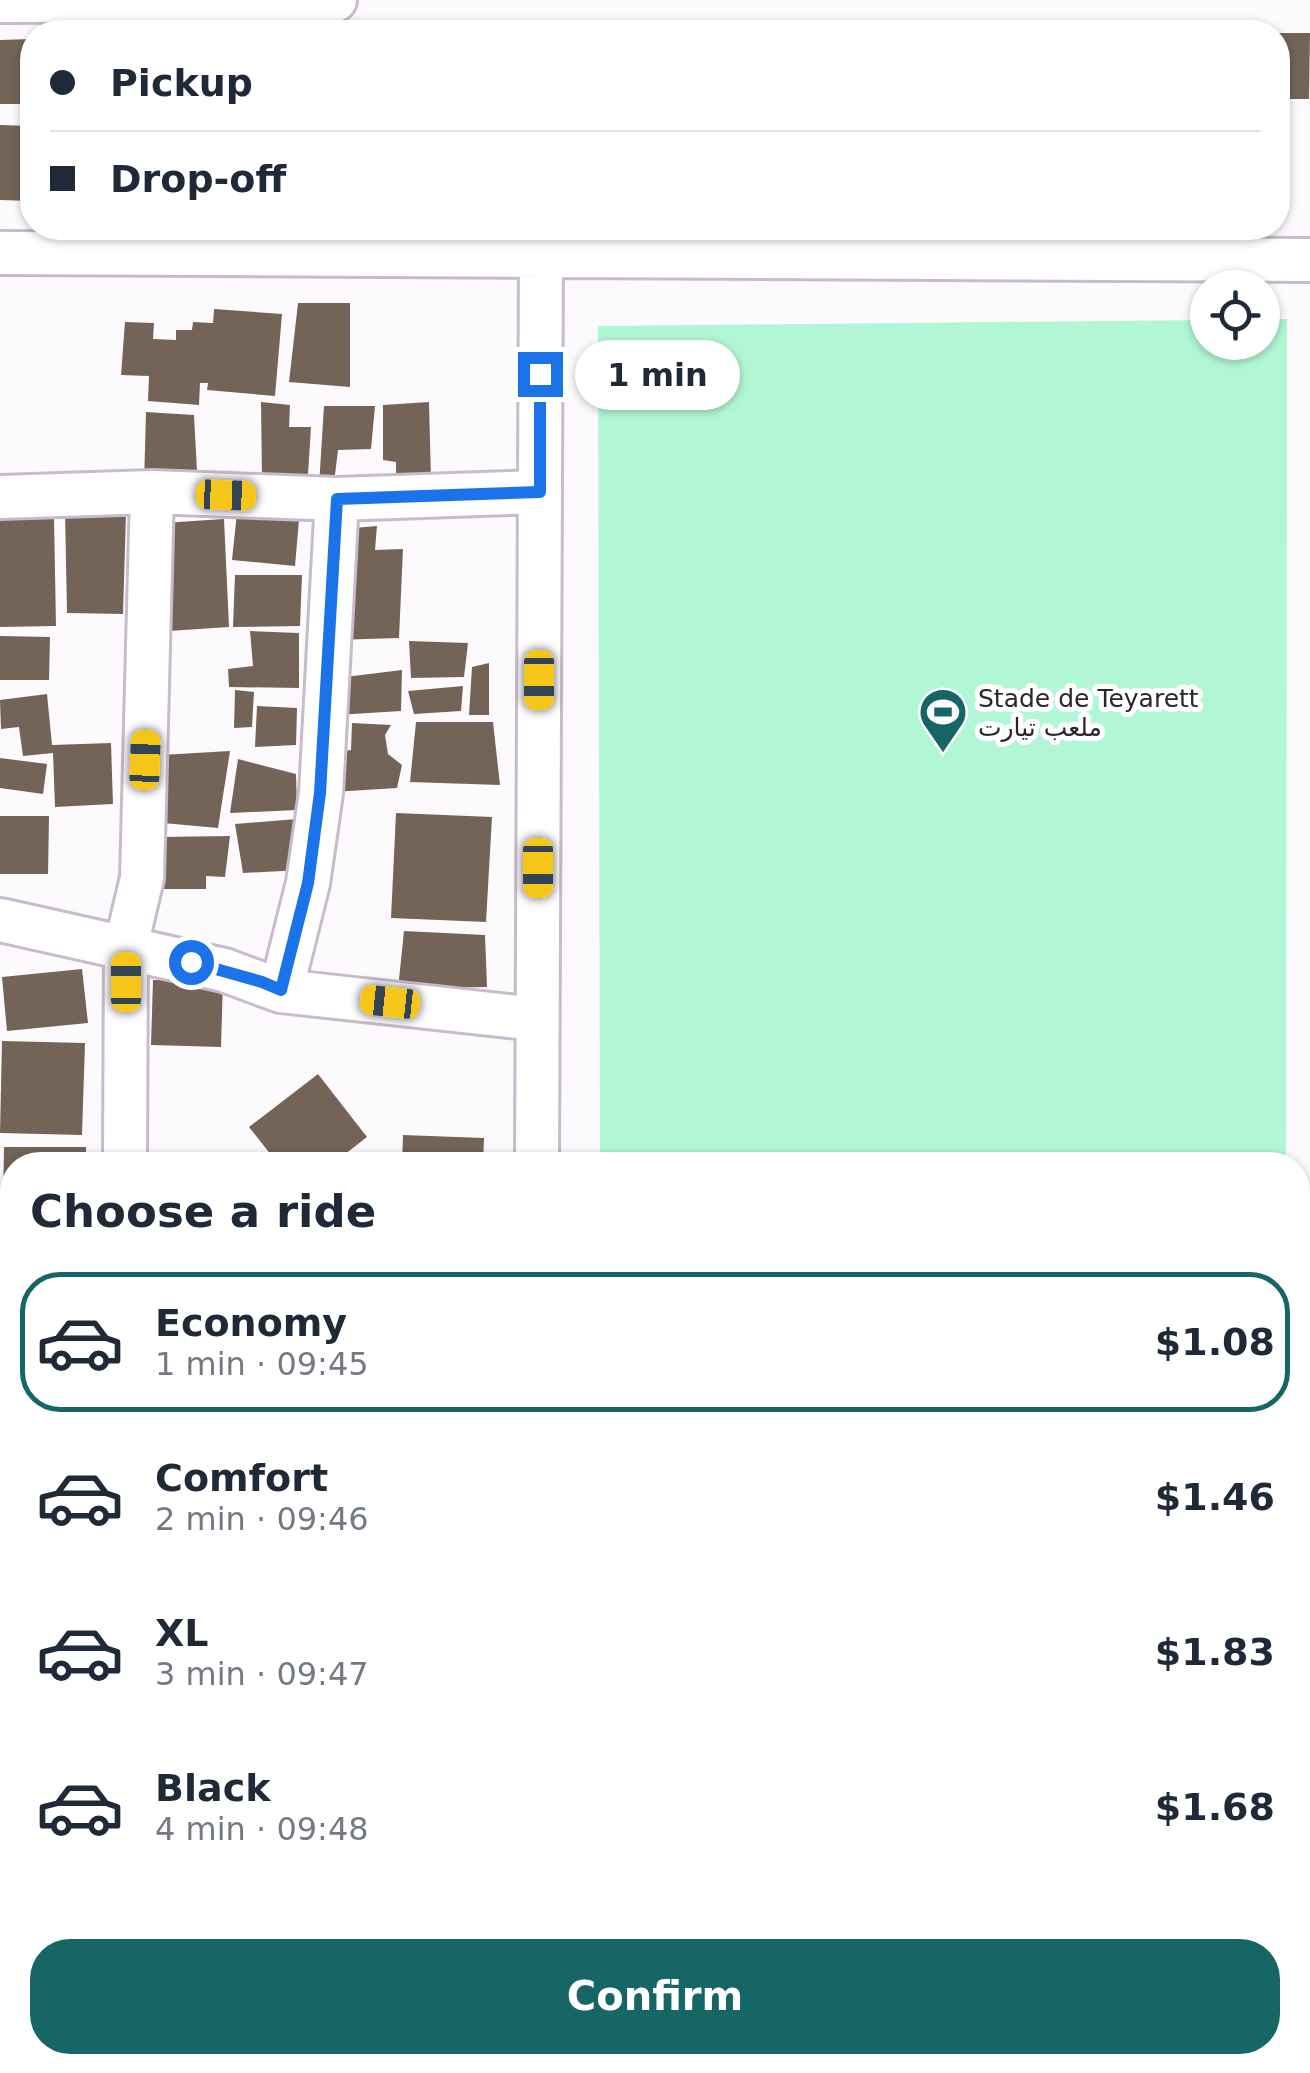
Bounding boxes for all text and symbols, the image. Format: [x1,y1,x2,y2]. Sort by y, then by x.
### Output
text: Pickup [110,61,253,105]
text: Drop-off [110,157,286,201]
map controls [1190,270,1280,360]
button: locate [1190,270,1280,360]
callout: 1 min [575,339,740,409]
route end [518,352,563,397]
text: 1 min [607,356,708,394]
car [195,479,257,511]
car [524,650,554,710]
place label: Stade de Teyarett ملعب تيارت [978,684,1199,742]
sports icon: Stade de Teyarett ملعب تيارت [917,686,969,754]
car [129,729,161,791]
car [523,838,553,898]
route start [169,940,214,985]
car [111,952,141,1012]
car [359,984,421,1020]
text: Choose a ride [30,1185,376,1238]
icon: car [35,1297,125,1387]
text: Economy [155,1301,347,1345]
text: $1.08 [1155,1320,1275,1364]
text: 1 min · 09:45 [155,1345,369,1383]
icon: car [35,1452,125,1542]
text: Comfort [155,1456,328,1500]
text: $1.46 [1155,1475,1275,1519]
text: 2 min · 09:46 [155,1500,369,1538]
icon: car [35,1607,125,1697]
text: XL [155,1611,209,1655]
text: $1.83 [1155,1630,1275,1674]
text: 3 min · 09:47 [155,1655,369,1693]
icon: car [35,1762,125,1852]
text: Black [155,1766,270,1810]
text: $1.68 [1155,1785,1275,1829]
text: 4 min · 09:48 [155,1810,369,1848]
button: Confirm [30,1939,1280,2054]

